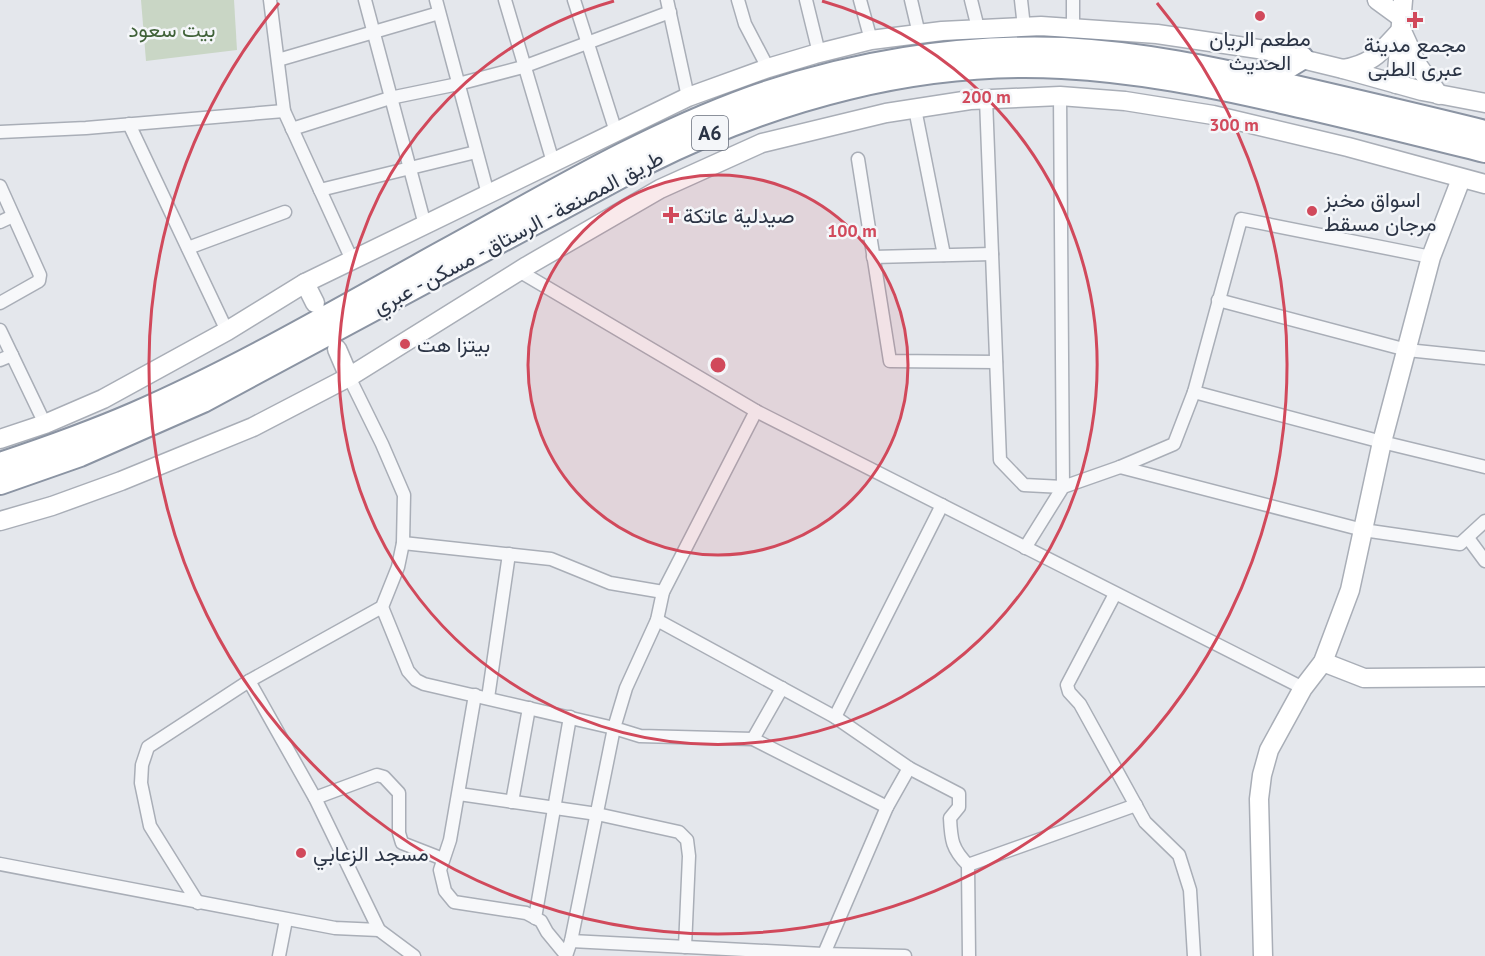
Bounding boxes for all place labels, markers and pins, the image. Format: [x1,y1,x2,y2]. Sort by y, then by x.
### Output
marker: مطعم الريان الحديث [1253,9,1267,23]
marker: مجمع مدينة عبرى الطبى [1406,11,1424,29]
place label: مطعم الريان الحديث [1209,25,1311,76]
place label: مجمع مدينة عبرى الطبى [1364,31,1466,82]
place label: اسواق مخبز مرجان مسقط [1323,186,1436,237]
place label: صيدلية عاتكة [683,202,795,229]
marker: اسواق مخبز مرجان مسقط [1305,204,1319,218]
marker: صيدلية عاتكة [664,208,678,222]
place label: بيتزا هت [417,331,490,358]
marker: بيتزا هت [398,337,412,351]
centre of rings [708,355,728,375]
place label: مسجد الزعابي [313,840,429,871]
marker: مسجد الزعابي [294,846,308,860]

